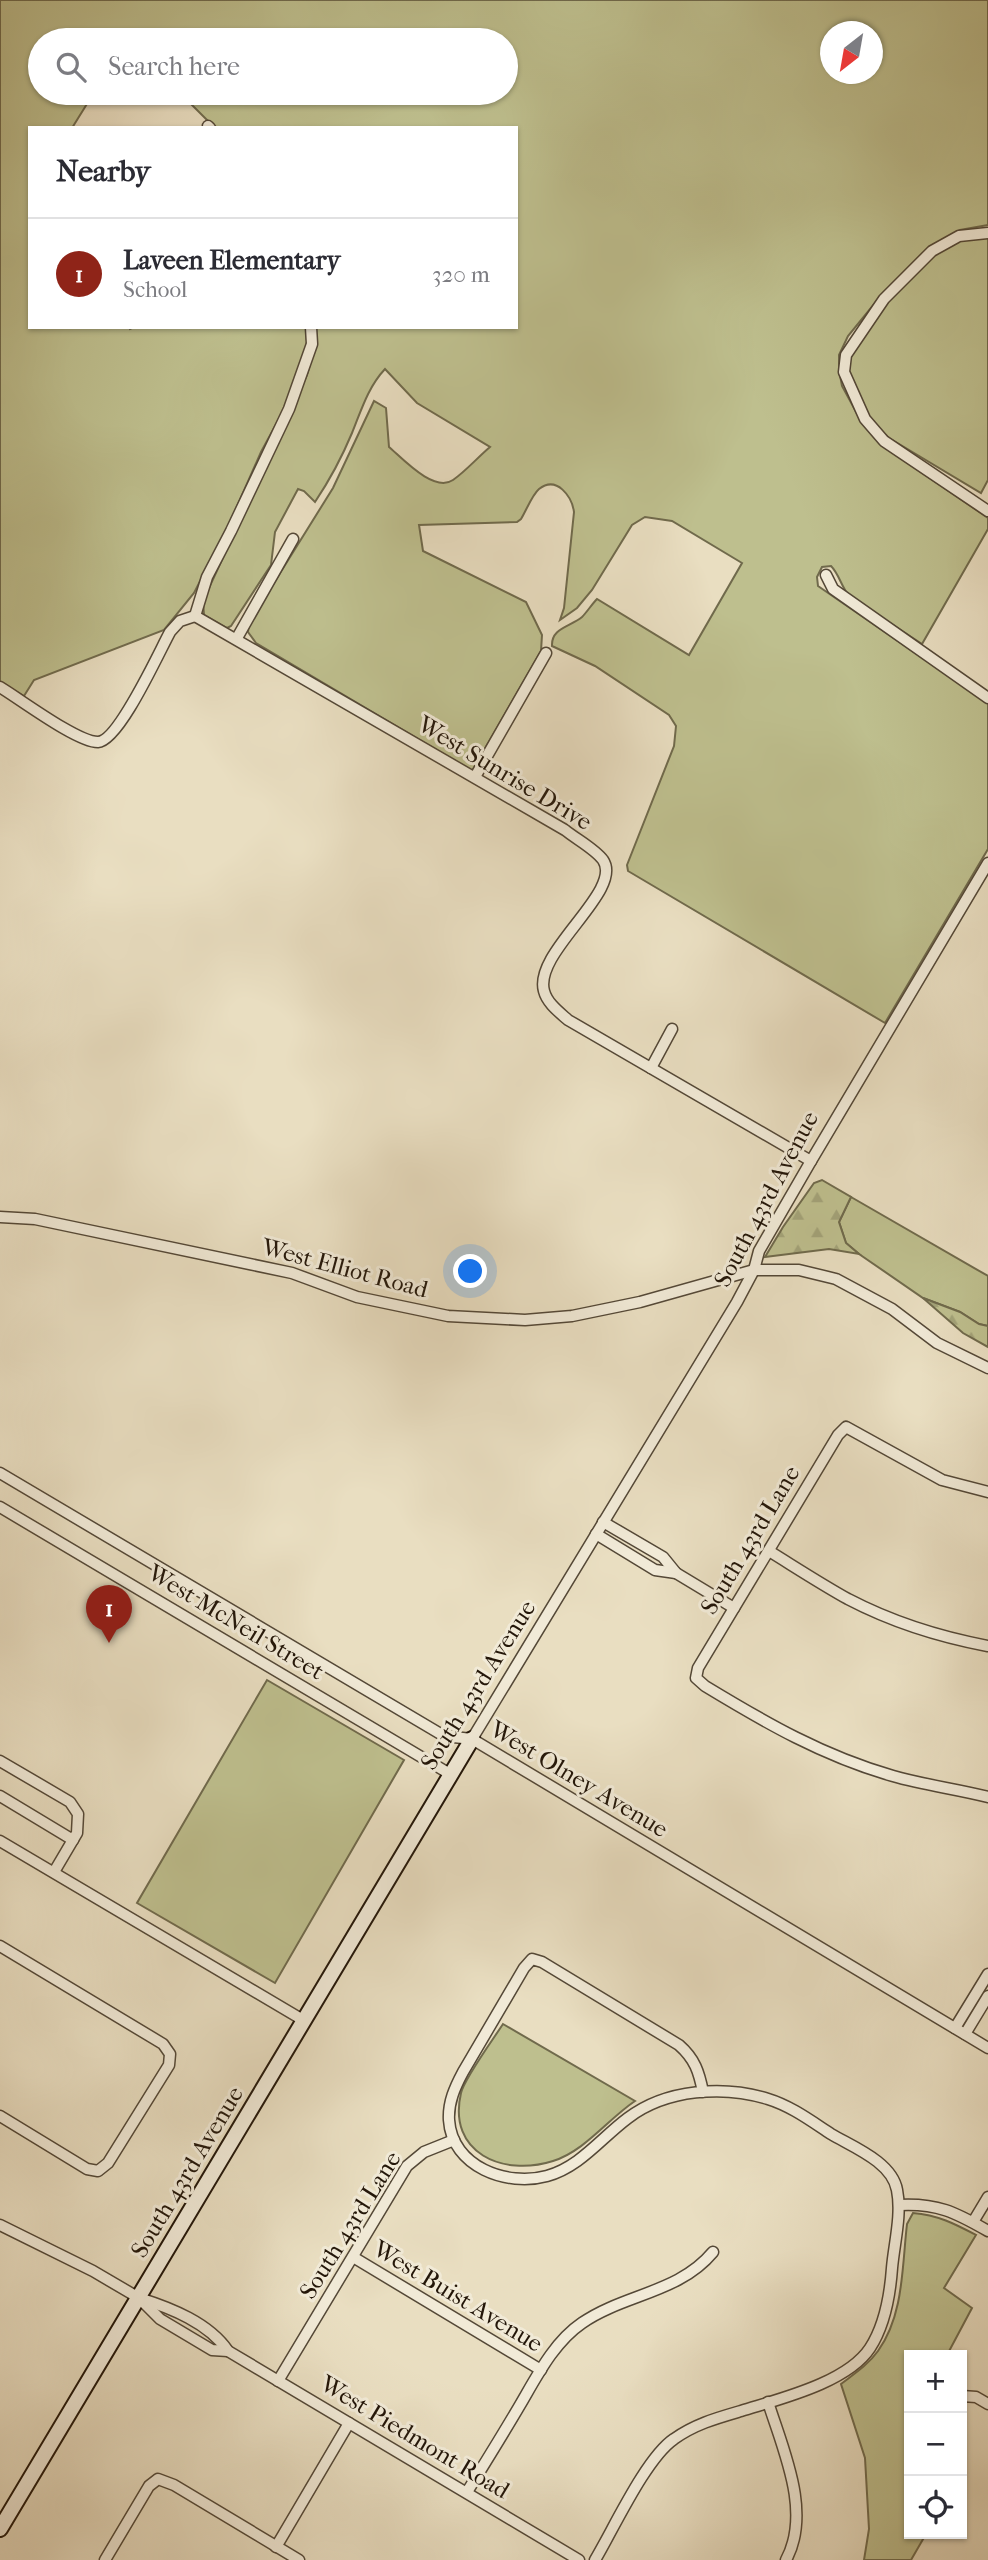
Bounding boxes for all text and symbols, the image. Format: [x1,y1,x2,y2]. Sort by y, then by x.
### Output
north arrow [820,21,883,84]
search box [28,28,518,105]
icon: search [52,48,90,86]
text: Search here [108,51,240,82]
text: Nearby [56,154,151,189]
text: Laveen Elementary [123,245,340,276]
text: 1 [75,261,83,288]
text: 320 m [432,261,490,288]
text: School [123,276,187,303]
street label: West Sunrise Drive [412,709,597,836]
street label: South 43rd Avenue [708,1106,824,1292]
street label: West Elliot Road [258,1232,432,1304]
your location [453,1254,487,1288]
street label: South 43rd Lane [695,1460,805,1619]
street label: West McNeil Street [142,1558,329,1686]
pin: 1 [86,1585,132,1643]
street label: South 43rd Avenue [415,1595,542,1775]
street label: West Olney Avenue [484,1714,673,1843]
street label: South 43rd Avenue [125,2081,249,2263]
street label: South 43rd Lane [293,2146,407,2304]
street label: West Buist Avenue [367,2234,548,2358]
map controls [904,2350,967,2539]
button: + [904,2350,967,2413]
street label: West Piedmont Road [315,2369,515,2505]
button: − [904,2413,967,2476]
button: locate [904,2476,967,2539]

